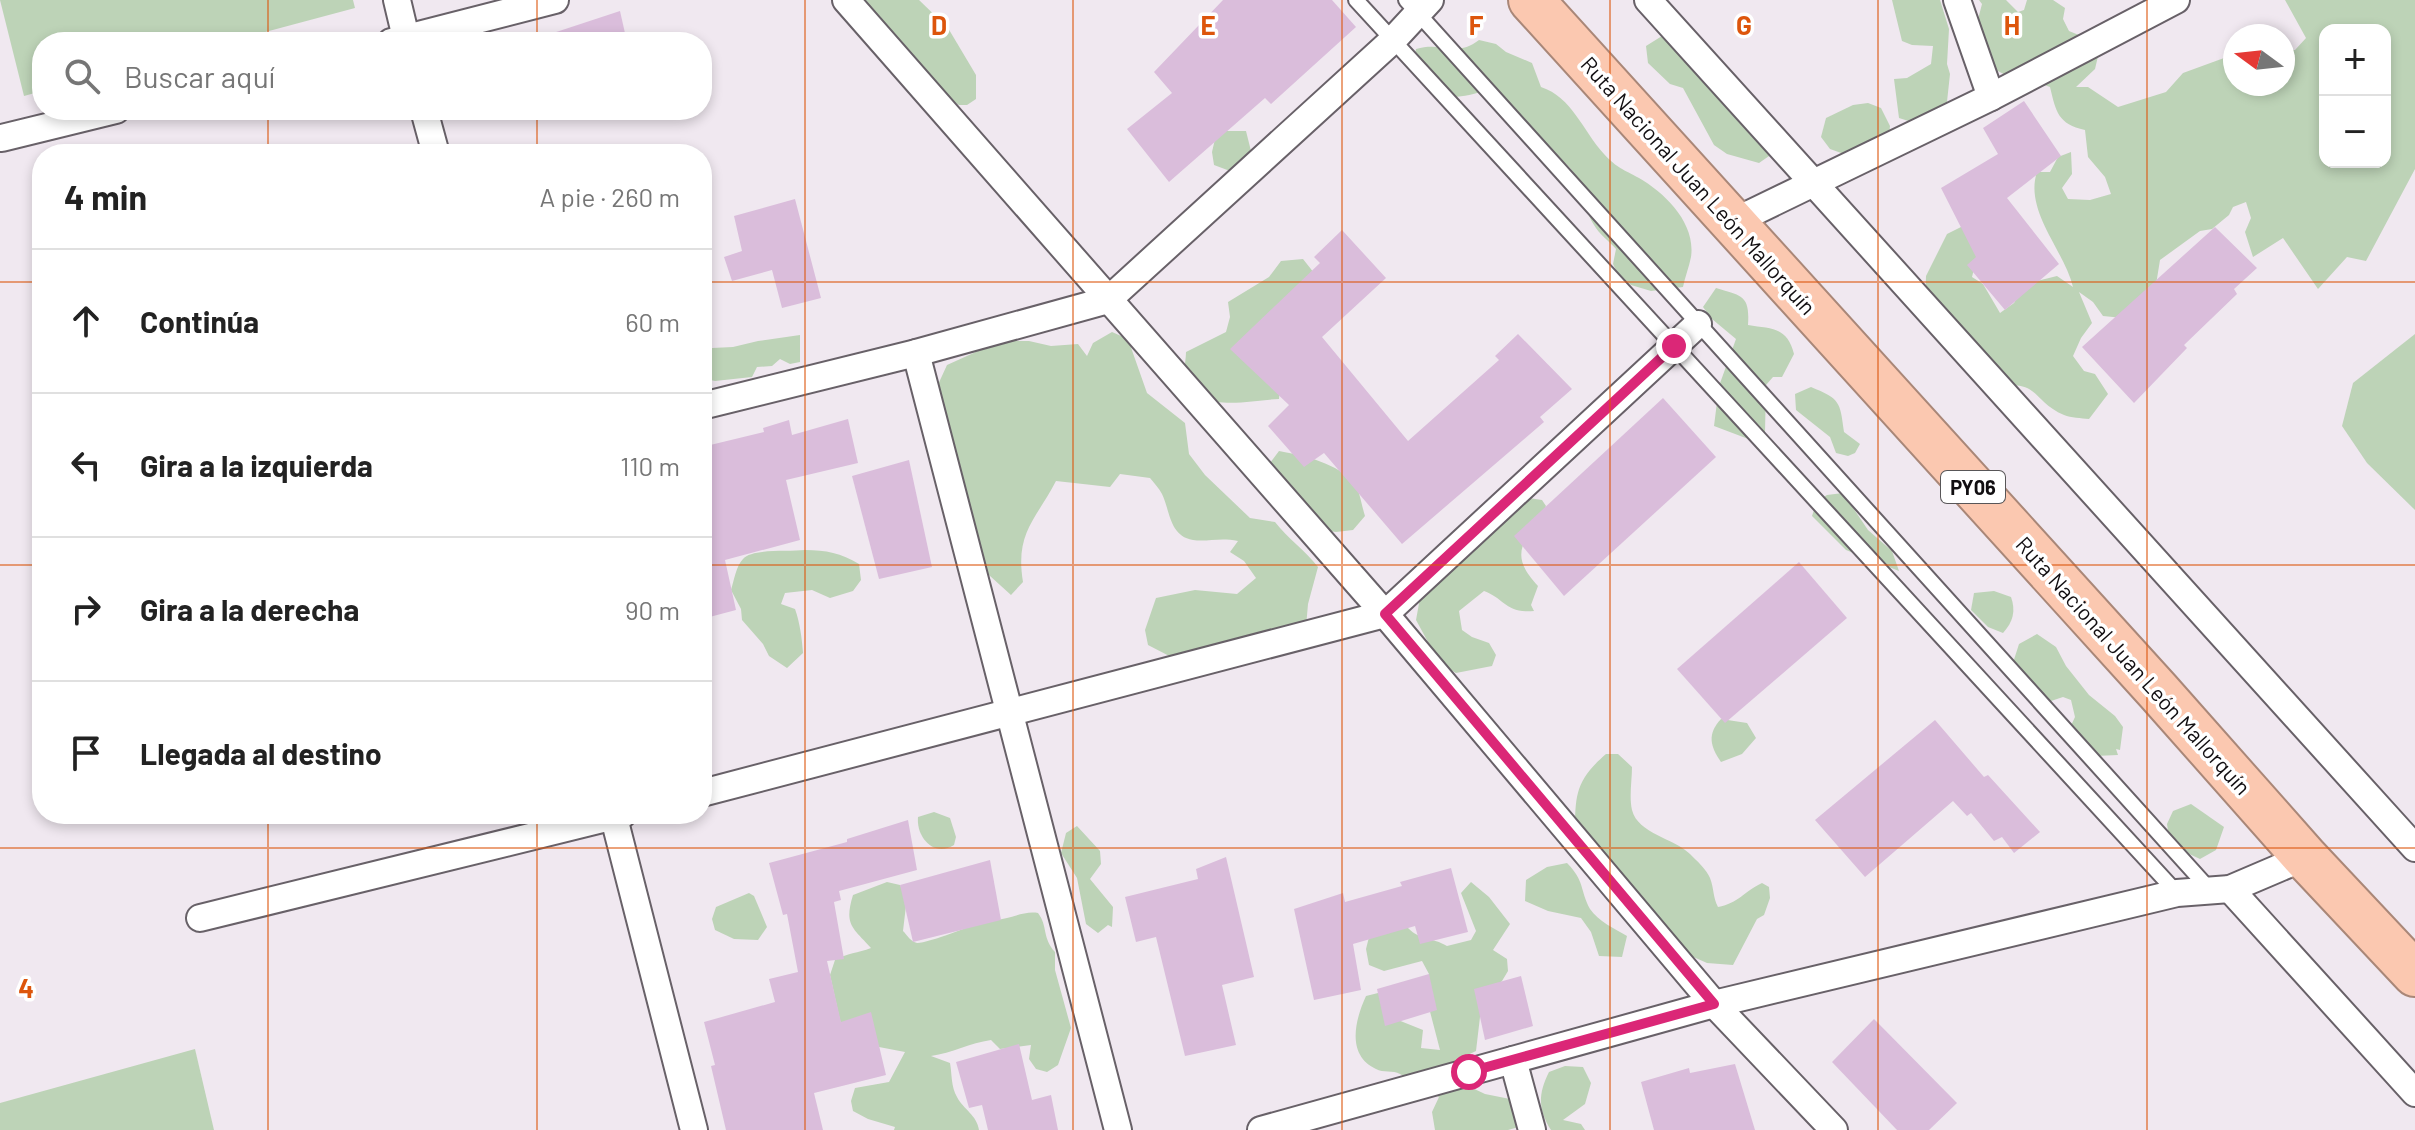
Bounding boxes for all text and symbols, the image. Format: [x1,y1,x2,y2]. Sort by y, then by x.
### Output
text: D [931,9,947,40]
text: E [1200,9,1216,40]
text: F [1469,9,1484,40]
text: G [1736,9,1752,40]
text: H [2004,9,2020,40]
north arrow [2223,24,2295,96]
map controls [2319,24,2391,168]
button: + [2319,24,2391,96]
search box [32,32,712,120]
street label: Ruta Nacional Juan León Mallorquín [1576,51,1822,319]
icon: search [60,54,104,98]
text: Buscar aquí [124,58,275,94]
button: − [2319,96,2391,168]
text: 4 min [64,176,147,217]
text: A pie · 260 m [540,181,680,212]
icon: ahead [64,299,108,343]
text: Continúa [140,303,259,339]
text: 60 m [625,306,680,337]
route end [1656,328,1692,364]
icon: left [64,443,108,487]
text: Gira a la izquierda [140,447,373,483]
text: 110 m [620,450,680,481]
road number: PY06 [1941,471,2005,503]
street label: Ruta Nacional Juan León Mallorquín [2011,531,2257,799]
icon: right [64,587,108,631]
text: Gira a la derecha [140,591,359,627]
text: 90 m [625,594,680,625]
icon: arrive [64,731,108,775]
text: Llegada al destino [140,735,382,771]
text: 4 [18,972,34,1003]
route start [1451,1054,1487,1090]

